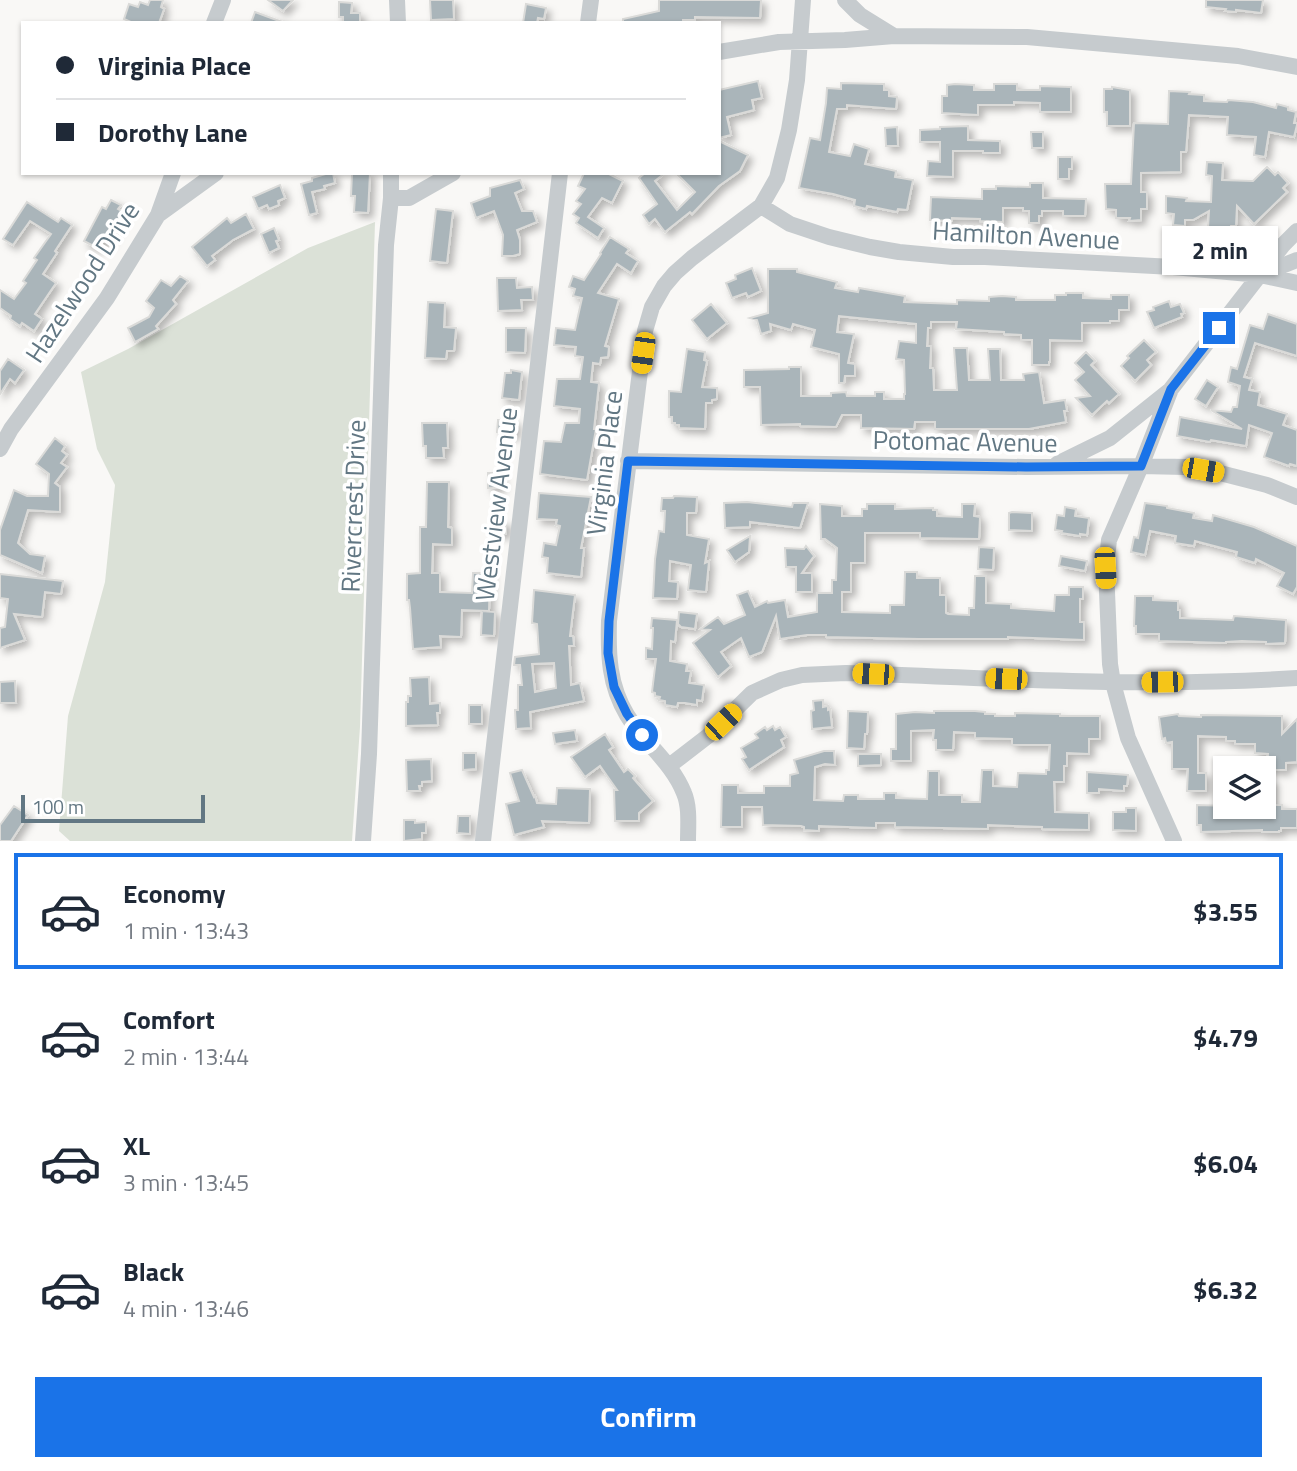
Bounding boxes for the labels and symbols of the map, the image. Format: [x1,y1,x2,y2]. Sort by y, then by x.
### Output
street label: Hazelwood Drive [15,194,149,370]
street label: Hamilton Avenue [931,211,1121,259]
callout: 2 min [1161,226,1277,276]
route end [1203,312,1235,344]
car [630,331,657,375]
street label: Virginia Place [576,388,632,538]
street label: Westview Avenue [465,405,527,603]
street label: Rivercrest Drive [330,419,376,593]
street label: Potomac Avenue [872,420,1058,462]
car [1181,456,1226,484]
car [1094,546,1117,590]
car [852,663,895,685]
car [985,668,1028,690]
car [1141,671,1184,693]
car [701,700,746,744]
route start [626,719,658,751]
scale bar [21,792,205,824]

